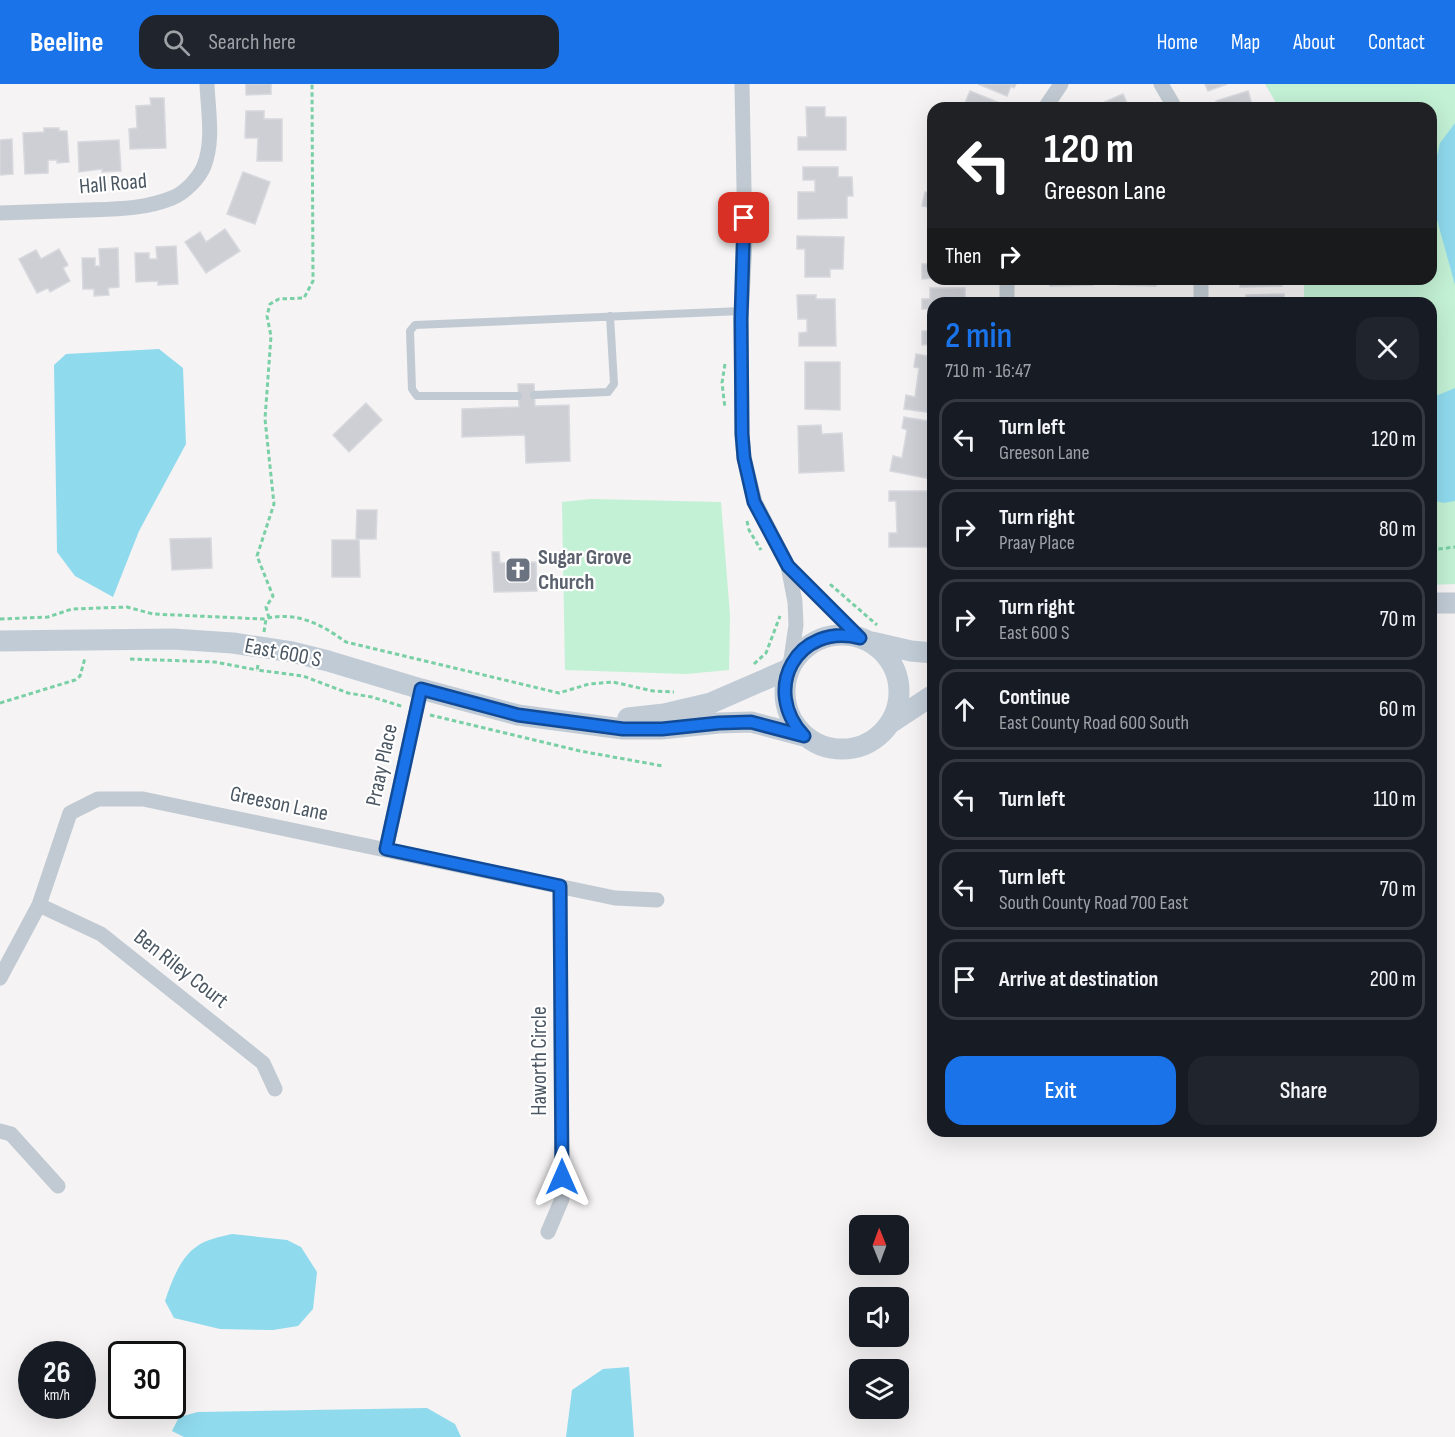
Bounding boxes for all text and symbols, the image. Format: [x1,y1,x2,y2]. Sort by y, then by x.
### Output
search box [139,15,559,69]
text: Beeline [30,26,103,59]
icon: search [160,26,193,59]
text: Search here [208,29,296,56]
text: Home [1157,30,1198,55]
text: Map [1231,30,1260,55]
text: About [1293,30,1335,55]
text: Contact [1368,30,1425,55]
text: 120 m [1044,124,1134,175]
icon: left [945,126,1023,204]
street label: Hall Road [78,168,148,200]
text: Greeson Lane [1044,175,1166,207]
pin [718,192,769,243]
icon: arrive [727,201,760,234]
icon: right [993,240,1026,273]
text: Then [945,243,981,270]
text: 2 min [945,315,1012,358]
button: close [1356,317,1419,380]
text: 710 m · 16:47 [945,359,1031,383]
text: Turn left [999,414,1065,441]
icon: left [948,423,981,456]
text: 120 m [1372,426,1416,453]
text: Greeson Lane [999,441,1089,465]
text: Turn right [999,504,1075,531]
icon: right [948,513,981,546]
text: 80 m [1379,516,1416,543]
text: Praay Place [999,531,1075,555]
place label: Sugar Grove Church [538,544,632,596]
church icon: Sugar Grove Church [503,555,533,585]
text: Turn right [999,594,1075,621]
icon: right [948,603,981,636]
text: 70 m [1380,606,1416,633]
text: East 600 S [999,621,1069,645]
street label: East 600 S [242,632,324,674]
text: Continue [999,684,1070,711]
icon: ahead [948,693,981,726]
text: 60 m [1379,696,1416,723]
text: East County Road 600 South [999,711,1189,735]
street label: Praay Place [360,721,404,809]
street label: Greeson Lane [228,780,330,828]
icon: left [948,783,981,816]
text: Turn left [999,786,1065,813]
text: 110 m [1373,786,1416,813]
text: Turn left [999,864,1065,891]
icon: left [948,873,981,906]
text: 70 m [1380,876,1416,903]
text: South County Road 700 East [999,891,1188,915]
street label: Ben Riley Court [128,924,234,1014]
icon: arrive [948,963,981,996]
text: Arrive at destination [999,966,1158,993]
text: 200 m [1370,966,1416,993]
street label: Haworth Circle [526,1006,553,1116]
button: Exit [945,1056,1176,1125]
button: Share [1188,1056,1419,1125]
position arrow [530,1145,594,1209]
north arrow [849,1215,909,1275]
map controls [849,1215,909,1419]
button: sound [849,1287,909,1347]
speed limit sign: 30 [108,1341,186,1419]
text: 26 [43,1355,71,1391]
button: layers [849,1359,909,1419]
text: km/h [44,1386,70,1405]

